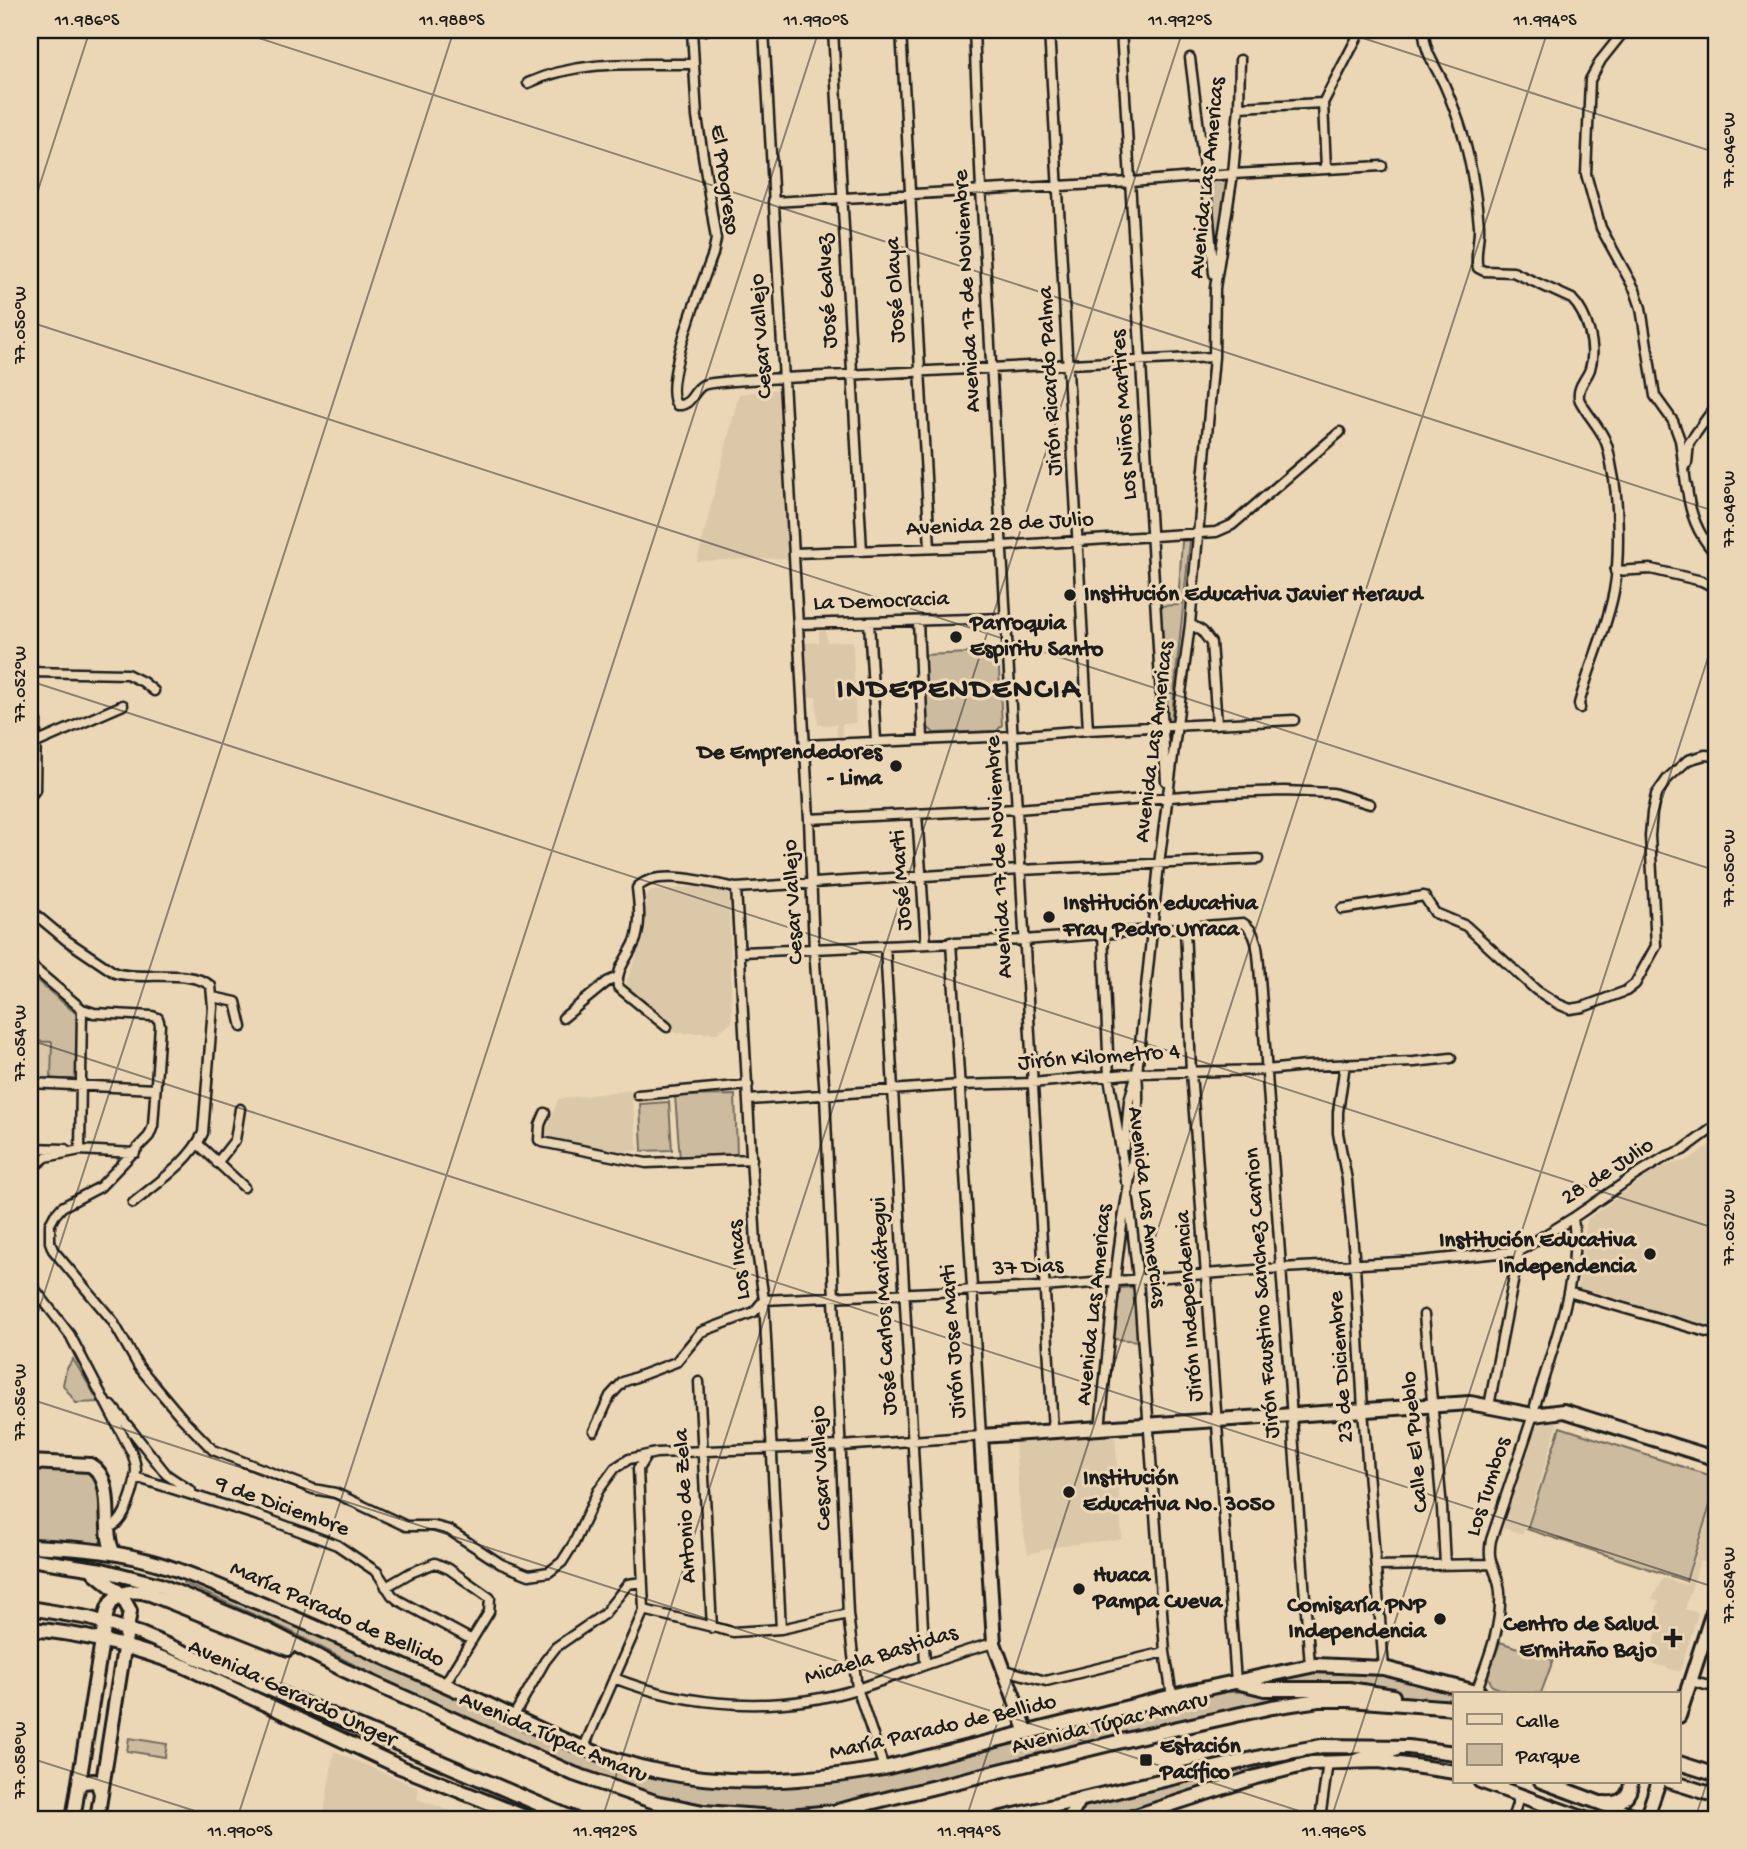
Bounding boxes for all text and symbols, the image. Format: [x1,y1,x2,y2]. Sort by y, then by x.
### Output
text: 11.986°S [54,11,120,32]
text: 11.988°S [418,11,485,32]
text: 11.990°S [783,11,849,32]
text: 11.992°S [1147,11,1212,32]
text: 11.994°S [1512,11,1577,32]
street label: Avenida Las Americas [1184,76,1232,280]
text: 77.046°W [1720,112,1741,189]
street label: El Progreso [703,123,745,237]
street label: Avenida 17 de Noviembre [948,168,988,413]
street label: José Galvez [811,232,844,349]
street label: José Olaya [880,235,912,343]
street label: Cesar Vallejo [744,272,780,399]
street label: Jirón Ricardo Palma [1032,284,1069,477]
text: 77.050°W [11,286,32,365]
street label: Los Niños Martires [1106,328,1144,501]
text: 77.048°W [1720,471,1741,548]
street label: Avenida 28 de Julio [905,507,1095,543]
place label: Institución Educativa Javier Heraud [1084,582,1425,609]
street label: La Democracia [813,586,951,618]
marker: Institución Educativa Javier Heraud [1062,587,1078,603]
place label: Parroquia Espiritu Santo [968,611,1104,664]
marker: Parroquia Espiritu Santo [948,629,964,645]
street label: Avenida Las Americas [1129,639,1181,844]
text: 77.052°W [11,646,32,723]
district label: INDEPENDENCIA [837,674,1082,709]
street label: Avenida 17 de Noviembre [980,734,1020,979]
place label: De Emprendedores - Lima [696,740,884,793]
marker: De Emprendedores - Lima [888,758,904,774]
street label: José Marti [885,829,919,931]
text: 77.050°W [1720,829,1741,908]
street label: Cesar Vallejo [777,839,811,965]
place label: Institución educativa Fray Pedro Urraca [1062,891,1259,944]
marker: Institución educativa Fray Pedro Urraca [1041,909,1057,925]
text: 77.054°W [11,1005,32,1082]
street label: Jirón Kilometro 4 [1017,1039,1181,1077]
street label: Avenida Las Amercias [1120,1105,1172,1310]
street label: 28 de Julio [1557,1132,1659,1212]
street label: Jirón Faustino Sanchez Carrion [1239,1147,1287,1439]
text: 77.052°W [1720,1189,1741,1266]
street label: José Carlos Mariátegui [866,1196,904,1416]
street label: Avenida Las Americas [1071,1203,1119,1407]
street label: Jirón Independencia [1170,1208,1210,1402]
street label: Los Incas [722,1218,758,1301]
place label: Institución Educativa Independencia [1439,1228,1637,1281]
marker: Institución Educativa Independencia [1642,1246,1658,1262]
street label: 37 Dias [991,1253,1064,1283]
street label: Jirón Jose Marti [935,1263,973,1419]
street label: 23 de Diciembre [1323,1289,1361,1444]
text: 77.056°W [11,1364,32,1441]
street label: Calle El Pueblo [1396,1370,1436,1514]
street label: Cesar Vallejo [805,1405,839,1531]
street label: Antonio de Zela [668,1427,704,1584]
street label: Los Tumbos [1460,1433,1518,1540]
place label: Institución Educativa No. 3050 [1083,1466,1275,1519]
street label: 9 de Diciembre [210,1470,354,1544]
marker: Institución Educativa No. 3050 [1061,1484,1077,1500]
text: 77.054°W [1720,1547,1741,1624]
street label: María Parado de Bellido [225,1555,449,1675]
place label: Huaca Pampa Cueva [1091,1563,1224,1616]
marker: Huaca Pampa Cueva [1071,1581,1087,1597]
place label: Comisaría PNP Independencia [1287,1593,1427,1646]
marker: Comisaría PNP Independencia [1432,1611,1448,1627]
place label: Centro de Salud Ermitaño Bajo [1503,1612,1660,1665]
street label: Micaela Bastidas [801,1620,961,1692]
marker: Centro de Salud Ermitaño Bajo [1663,1628,1683,1648]
street label: Avenida Gerardo Unger [184,1634,402,1755]
street label: Avenida Túpac Amaru [455,1686,651,1790]
street label: Avenida Túpac Amaru [1009,1686,1211,1762]
street label: María Parado de Bellido [827,1689,1059,1767]
legend [1453,1692,1680,1783]
text: Calle [1516,1711,1560,1736]
text: 77.058°W [11,1721,32,1800]
place label: Estación Pacífico [1158,1734,1242,1787]
text: Parque [1515,1746,1581,1771]
marker: Estación Pacífico [1138,1752,1154,1768]
text: 11.990°S [207,1822,273,1843]
text: 11.992°S [572,1822,637,1843]
text: 11.994°S [936,1822,1001,1843]
text: 11.996°S [1301,1822,1367,1843]

